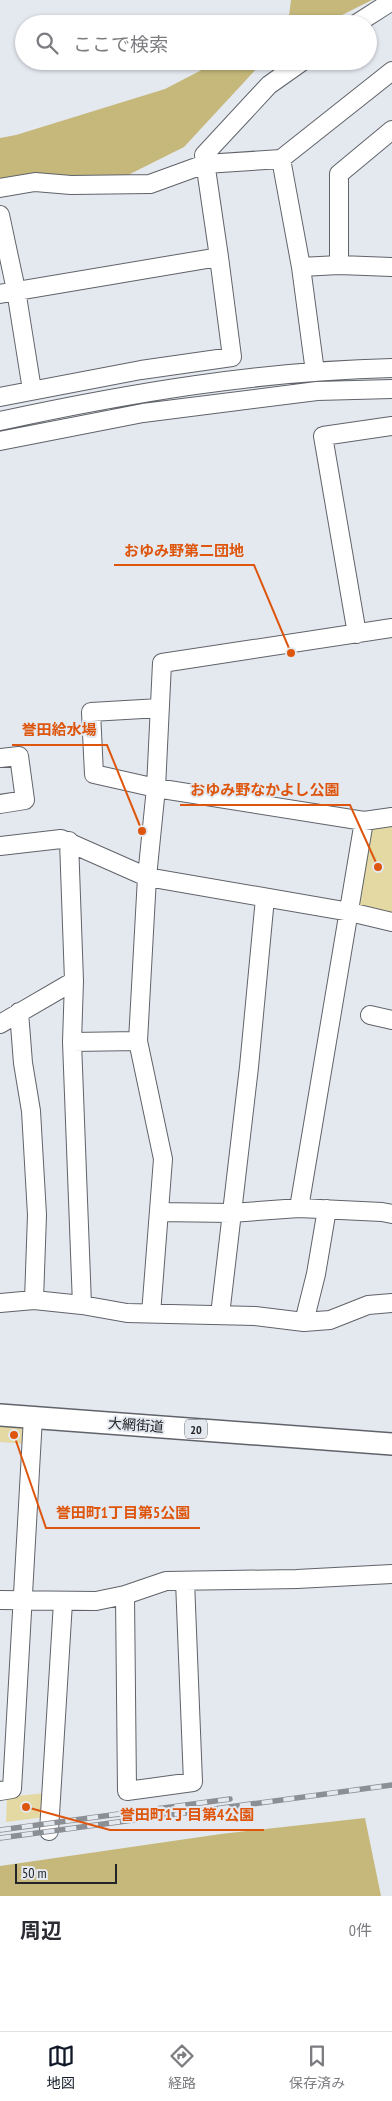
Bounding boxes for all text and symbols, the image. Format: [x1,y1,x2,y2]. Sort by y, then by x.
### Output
search box [15,15,377,70]
icon: search [33,29,61,57]
text: ここで検索 [73,32,168,56]
callout: おゆみ野第二団地 [114,535,254,565]
text: おゆみ野第二団地 [124,541,244,560]
callout: 誉田給水場 [12,715,107,745]
text: 誉田給水場 [21,720,97,739]
callout: おゆみ野なかよし公園 [180,775,350,805]
text: おゆみ野なかよし公園 [190,780,340,799]
street label: 大網街道 [107,1414,165,1436]
road number: 20 [185,1420,207,1438]
callout: 誉田町1丁目第5公園 [46,1498,200,1528]
text: 誉田町1丁目第5公園 [56,1503,190,1522]
callout: 誉田町1丁目第4公園 [110,1800,264,1830]
text: 誉田町1丁目第4公園 [120,1805,254,1824]
scale bar [15,1861,118,1884]
text: 50 m [22,1864,47,1882]
text: 周辺 [20,1917,62,1944]
text: 0件 [349,1920,372,1940]
tab: 地図 [47,2042,75,2092]
tab: 経路 [168,2042,196,2092]
tab: 保存済み [289,2042,345,2092]

